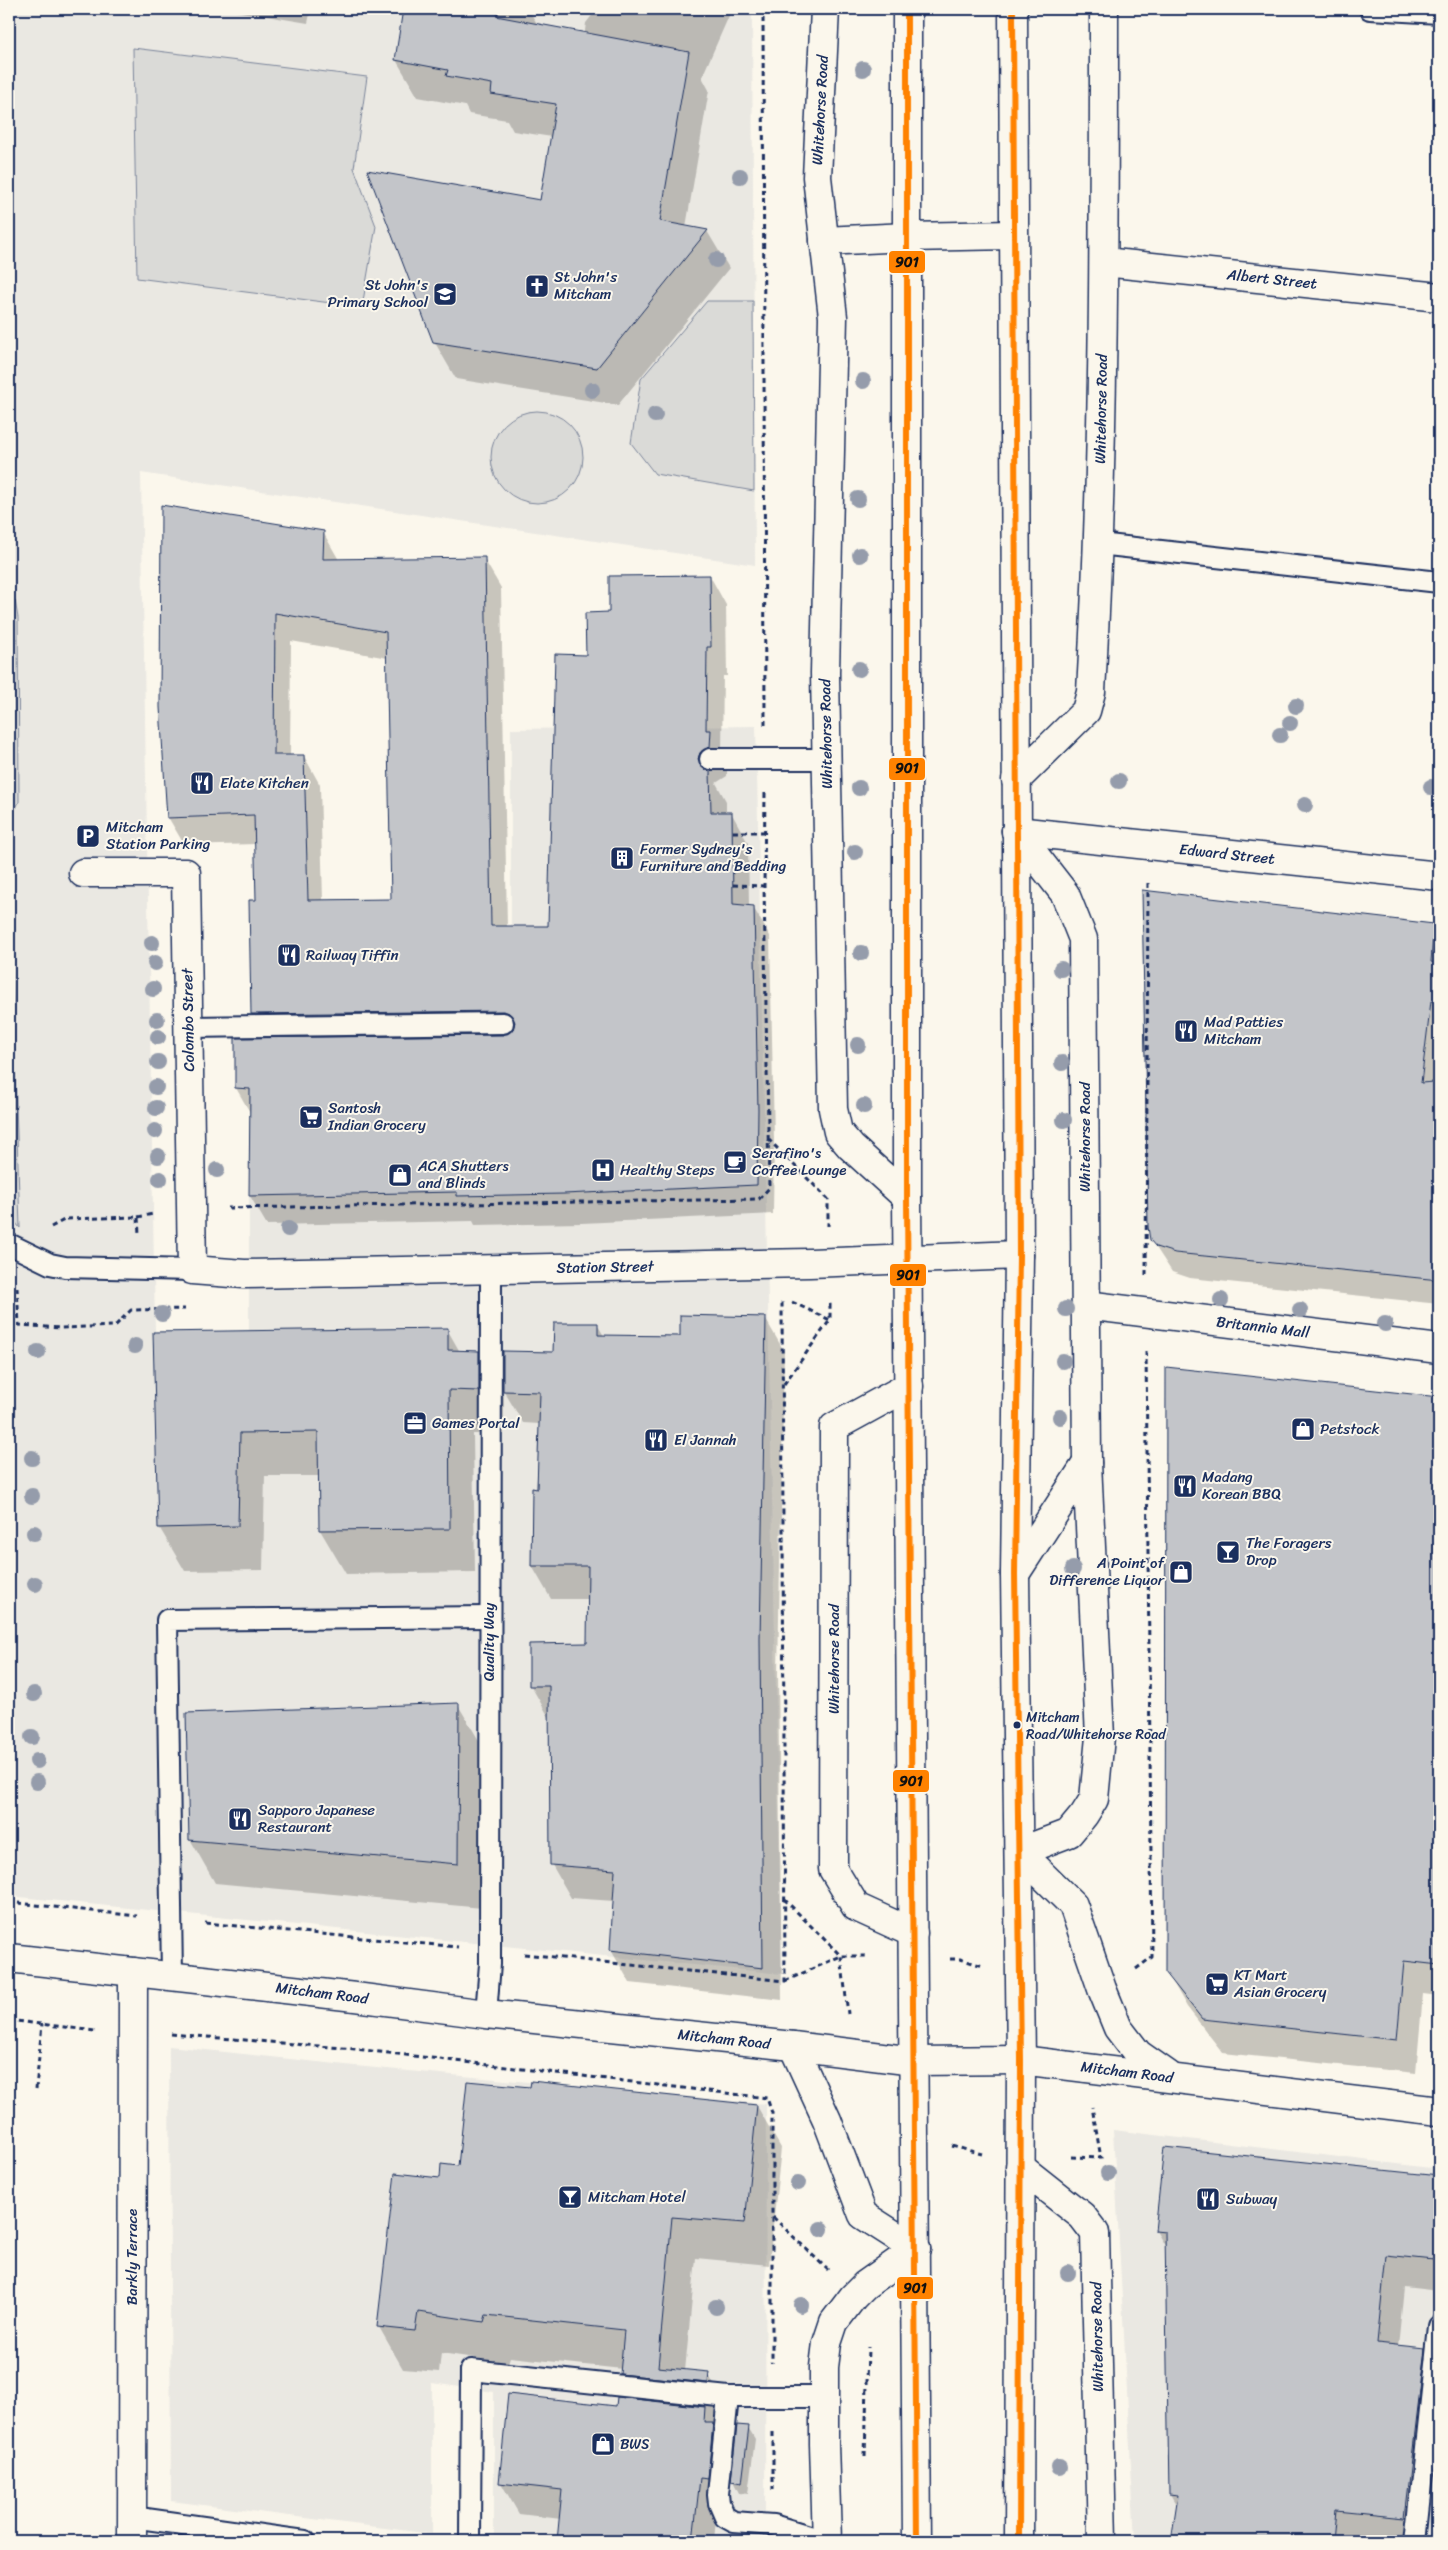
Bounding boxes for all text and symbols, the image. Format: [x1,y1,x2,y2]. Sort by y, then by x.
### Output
street label: Whitehorse Road [804,53,836,166]
line badge: 901 [888,250,926,274]
text: 901 [895,250,919,275]
street label: Albert Street [1225,261,1319,297]
place label: St John's Mitcham [554,264,617,307]
place label: St John's Primary School [327,272,429,315]
church icon: St John's Mitcham [524,273,550,299]
school or university icon: St John's Primary School [432,281,458,307]
street label: Whitehorse Road [1087,353,1115,464]
street label: Whitehorse Road [812,678,840,789]
text: 901 [895,756,919,781]
line badge: 901 [888,757,926,781]
restaurant icon: Elate Kitchen [189,770,215,796]
place label: Elate Kitchen [220,770,309,796]
place label: Mitcham Station Parking [106,814,211,857]
parking icon: Mitcham Station Parking [75,823,101,849]
place label: Former Sydney's Furniture and Bedding [640,836,787,879]
street label: Edward Street [1178,836,1277,872]
building icon: Former Sydney's Furniture and Bedding [609,845,635,871]
restaurant icon: Railway Tiffin [276,942,302,968]
place label: Railway Tiffin [306,942,399,968]
street label: Colombo Street [174,967,202,1072]
place label: Mad Patties Mitcham [1204,1009,1283,1052]
restaurant icon: Mad Patties Mitcham [1173,1018,1199,1044]
street label: Whitehorse Road [1072,1081,1098,1192]
place label: Santosh Indian Grocery [327,1095,426,1138]
supermarket icon: Santosh Indian Grocery [298,1104,324,1130]
place label: Serafino's Coffee Lounge [752,1140,847,1183]
cafe icon: Serafino's Coffee Lounge [722,1149,748,1175]
place label: ACA Shutters and Blinds [417,1153,509,1196]
hospital icon: Healthy Steps [590,1157,616,1183]
place label: Healthy Steps [620,1157,715,1183]
shop icon: ACA Shutters and Blinds [387,1162,413,1188]
street label: Station Street [556,1253,655,1281]
line badge: 901 [889,1263,927,1287]
text: 901 [896,1263,920,1288]
street label: Britannia Mall [1215,1308,1312,1346]
office icon: Games Portal [402,1410,428,1436]
place label: Games Portal [432,1410,520,1436]
shop icon: Petstock [1290,1416,1316,1442]
place label: Petstock [1320,1416,1379,1442]
restaurant icon: El Jannah [643,1427,669,1453]
place label: El Jannah [674,1427,737,1453]
place label: Madang Korean BBQ [1202,1464,1281,1507]
restaurant icon: Madang Korean BBQ [1172,1473,1198,1499]
place label: The Foragers Drop [1246,1530,1332,1573]
bar icon: The Foragers Drop [1215,1539,1241,1565]
place label: A Point of Difference Liquor [1049,1550,1165,1593]
shop icon: A Point of Difference Liquor [1168,1559,1194,1585]
street label: Quality Way [476,1602,502,1681]
street label: Whitehorse Road [821,1603,847,1714]
place label: Mitcham Road/Whitehorse Road [1026,1705,1167,1747]
marker: Mitcham Road/Whitehorse Road [1012,1720,1022,1730]
line badge: 901 [892,1769,930,1793]
text: 901 [899,1769,923,1794]
place label: Sapporo Japanese Restaurant [258,1797,375,1840]
restaurant icon: Sapporo Japanese Restaurant [227,1806,253,1832]
place label: KT Mart Asian Grocery [1233,1962,1327,2005]
supermarket icon: KT Mart Asian Grocery [1204,1971,1230,1997]
street label: Mitcham Road [274,1974,371,2012]
street label: Mitcham Road [676,2021,773,2057]
street label: Mitcham Road [1079,2053,1176,2091]
bar icon: Mitcham Hotel [557,2184,583,2210]
place label: Mitcham Hotel [588,2184,687,2210]
restaurant icon: Subway [1195,2186,1221,2212]
place label: Subway [1226,2186,1278,2212]
street label: Barkly Terrace [119,2209,145,2305]
line badge: 901 [896,2276,934,2300]
text: 901 [903,2276,927,2301]
street label: Whitehorse Road [1083,2281,1111,2392]
shop icon: BWS [590,2431,616,2457]
place label: BWS [620,2431,649,2457]

